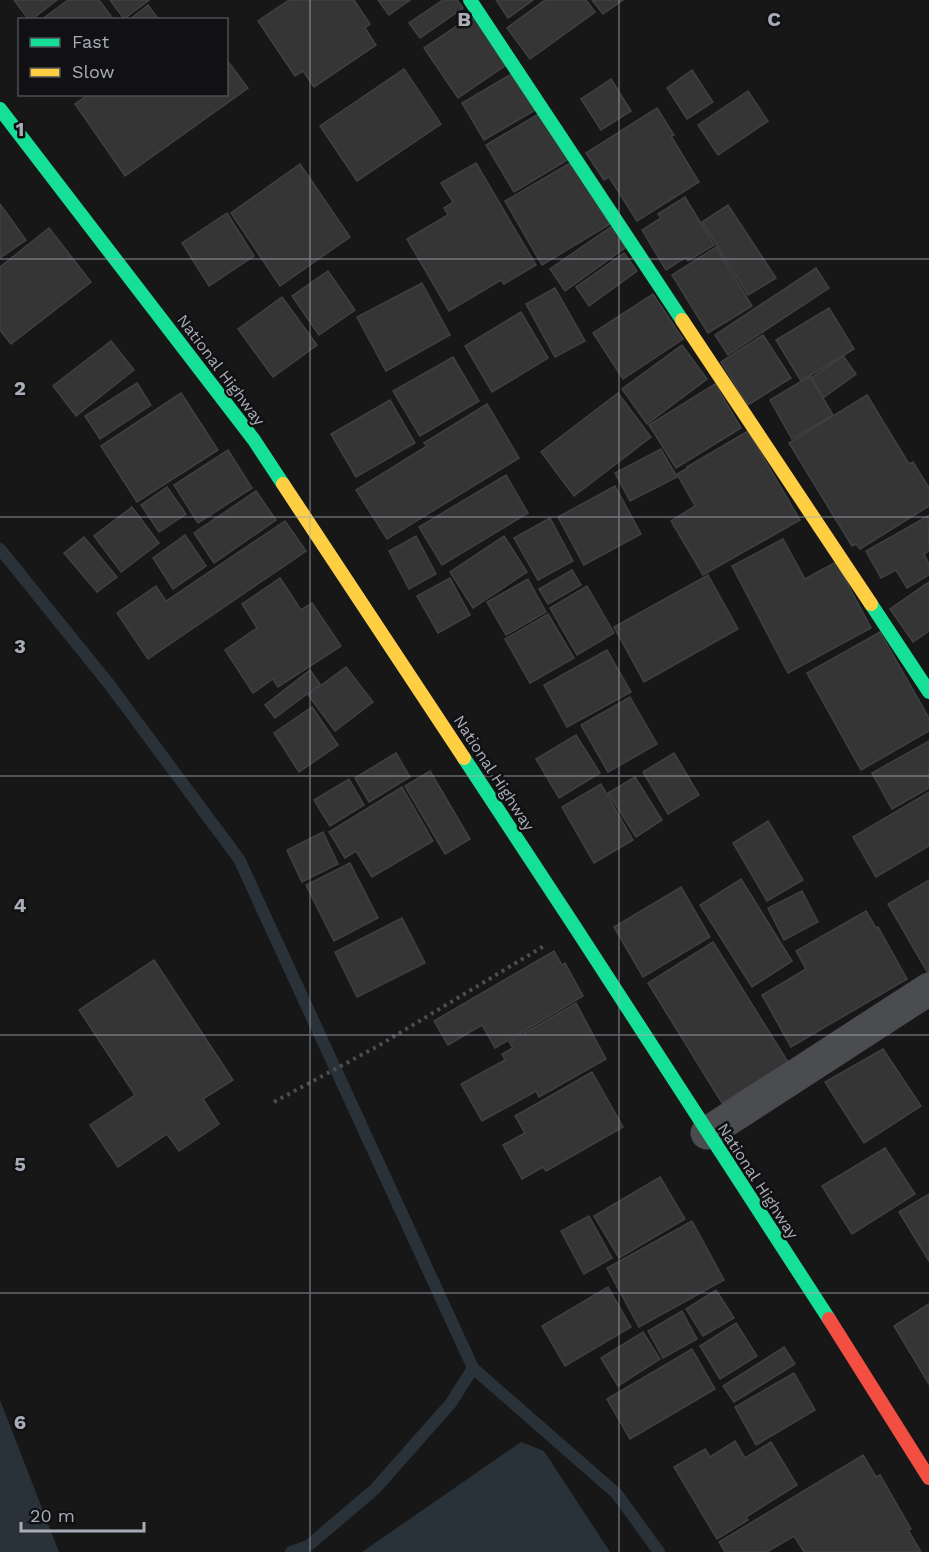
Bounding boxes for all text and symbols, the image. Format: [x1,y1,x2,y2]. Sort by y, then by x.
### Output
text: B [457,7,471,31]
text: C [767,7,781,31]
legend [18,18,228,96]
text: Fast [72,31,110,52]
text: Slow [72,61,115,82]
text: 1 [16,117,24,141]
street label: National Highway [173,311,269,430]
text: 2 [14,376,26,400]
text: 3 [14,634,26,658]
street label: National Highway [450,712,539,835]
text: 4 [14,893,27,917]
street label: National Highway [714,1120,803,1243]
text: 5 [14,1152,26,1176]
text: 6 [14,1410,26,1434]
scale bar [21,1495,144,1533]
text: 20 m [30,1505,75,1526]

